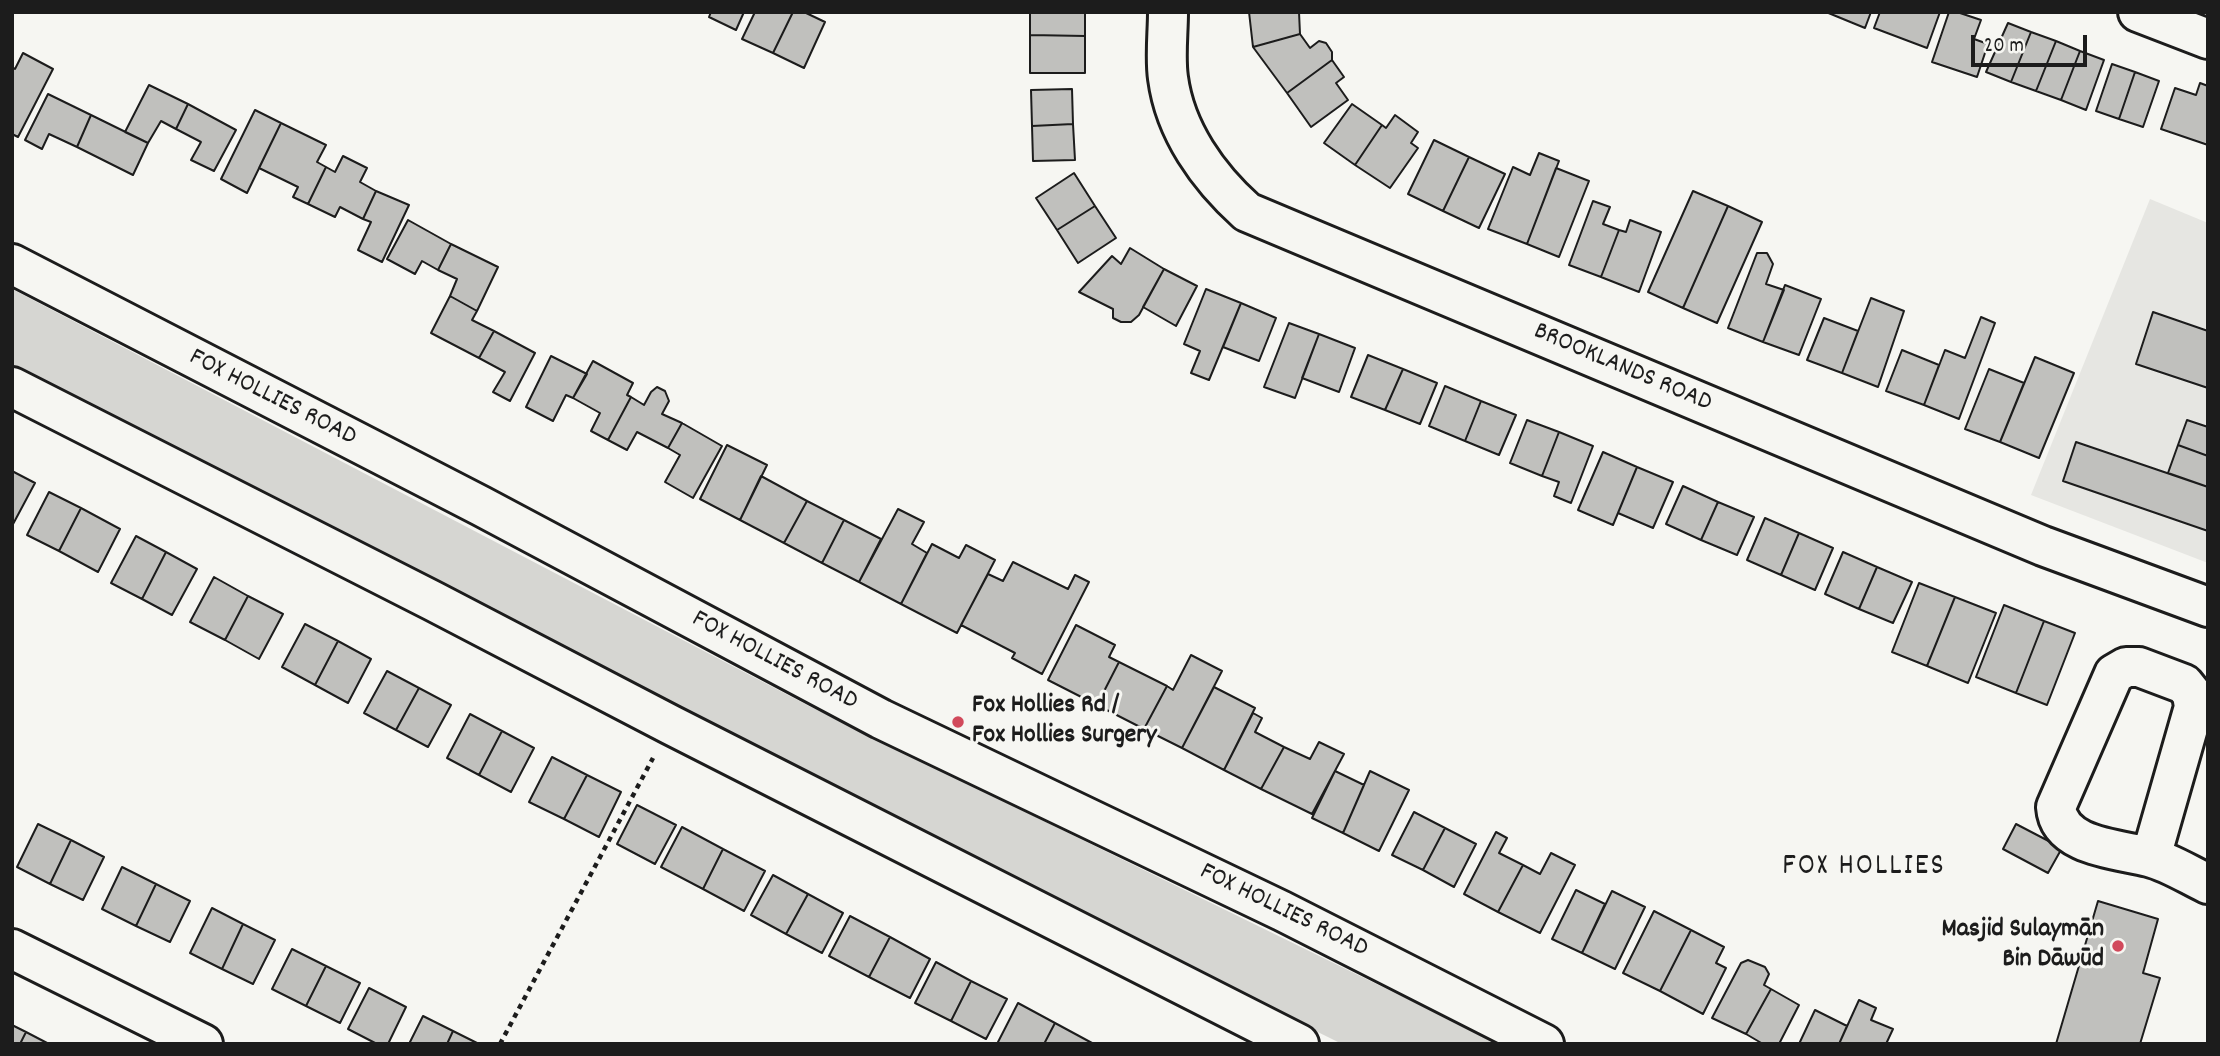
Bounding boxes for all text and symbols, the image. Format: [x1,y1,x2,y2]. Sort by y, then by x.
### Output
scale bar [1975,21,2090,65]
text: 20 m [1984,32,2024,62]
street label: BROOKLANDS ROAD [1528,317,1716,421]
street label: FOX HOLLIES ROAD [183,343,361,455]
street label: FOX HOLLIES ROAD [686,605,862,719]
place label: Fox Hollies Rd / Fox Hollies Surgery [972,691,1156,752]
marker: Fox Hollies Rd / Fox Hollies Surgery [950,714,966,730]
district label: FOX HOLLIES [1784,851,1944,887]
street label: FOX HOLLIES ROAD [1194,858,1372,966]
place label: Masjid Sulaymān Bin Dāwūd [1941,915,2104,976]
marker: Masjid Sulaymān Bin Dāwūd [2110,938,2126,954]

